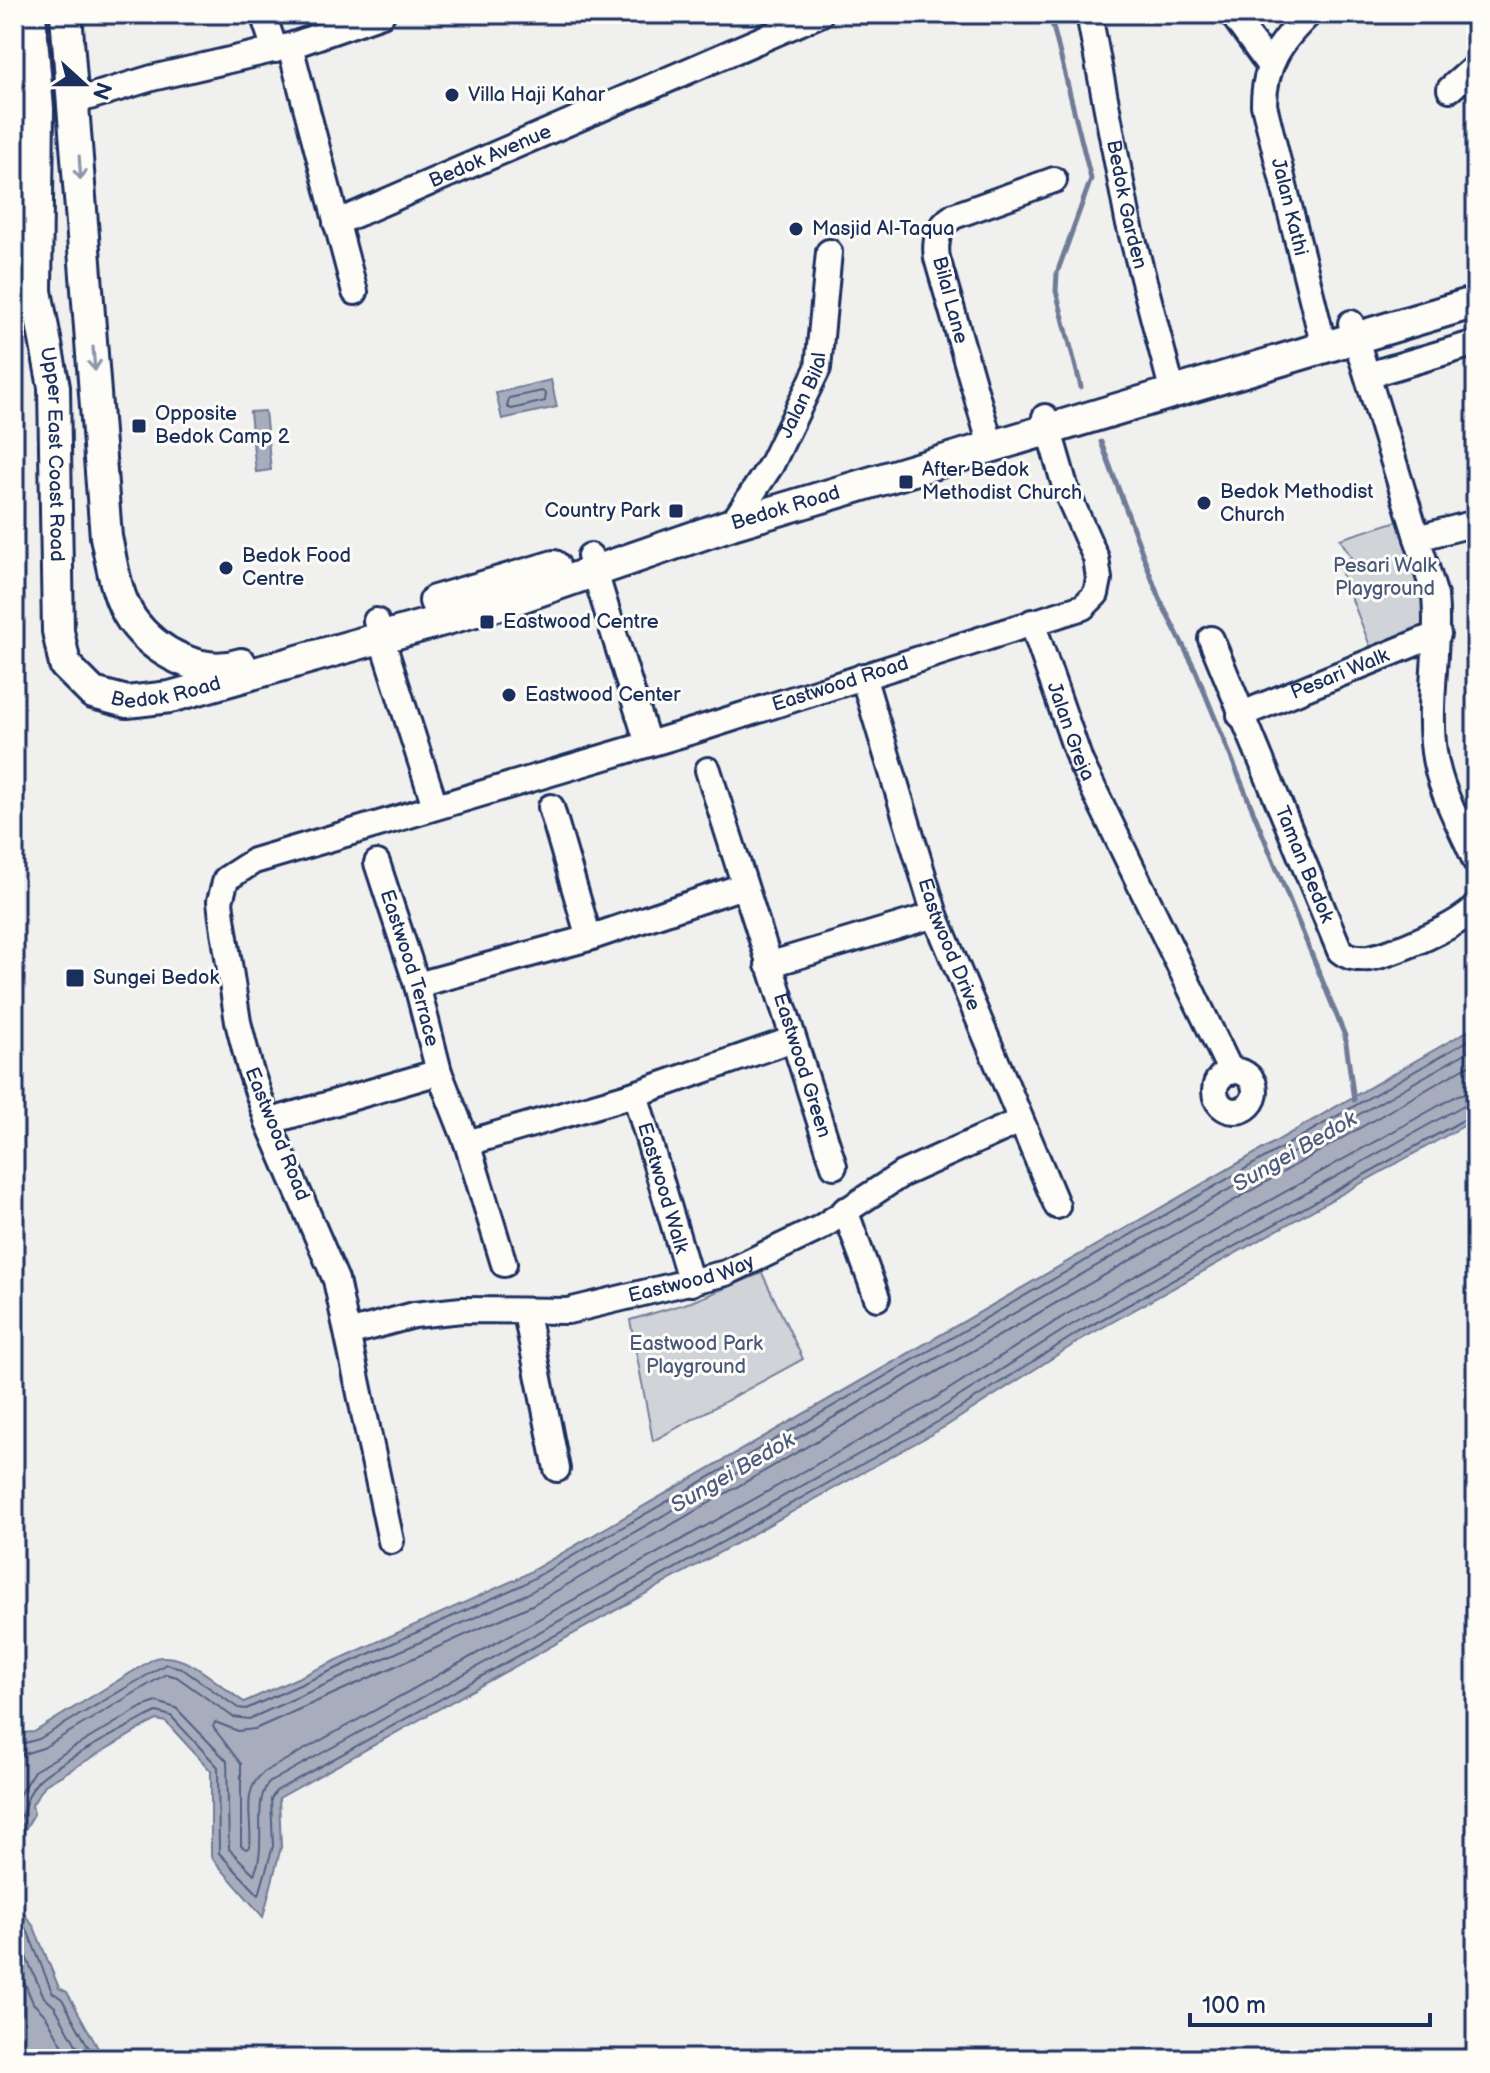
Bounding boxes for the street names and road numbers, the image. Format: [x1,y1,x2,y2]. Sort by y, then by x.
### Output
street label: Bedok Avenue [425,119,555,193]
street label: Bedok Garden [1101,138,1152,271]
street label: Jalan Kathi [1266,156,1313,258]
street label: Bilal Lane [927,254,973,346]
street label: Upper East Coast Road [35,345,69,562]
street label: Jalan Bilal [774,351,831,442]
street label: Bedok Road [728,480,843,536]
street label: Pesari Walk [1287,643,1393,705]
street label: Eastwood Road [769,651,911,717]
street label: Bedok Road [108,671,223,714]
street label: Jalan Greja [1042,679,1100,785]
street label: Taman Bedok [1269,803,1339,927]
street label: Eastwood Drive [913,875,986,1014]
street label: Eastwood Terrace [375,887,444,1049]
street label: Eastwood Green [768,990,836,1141]
street label: Eastwood Road [239,1064,315,1204]
street label: Eastwood Walk [632,1120,694,1256]
street label: Eastwood Way [626,1249,758,1308]

